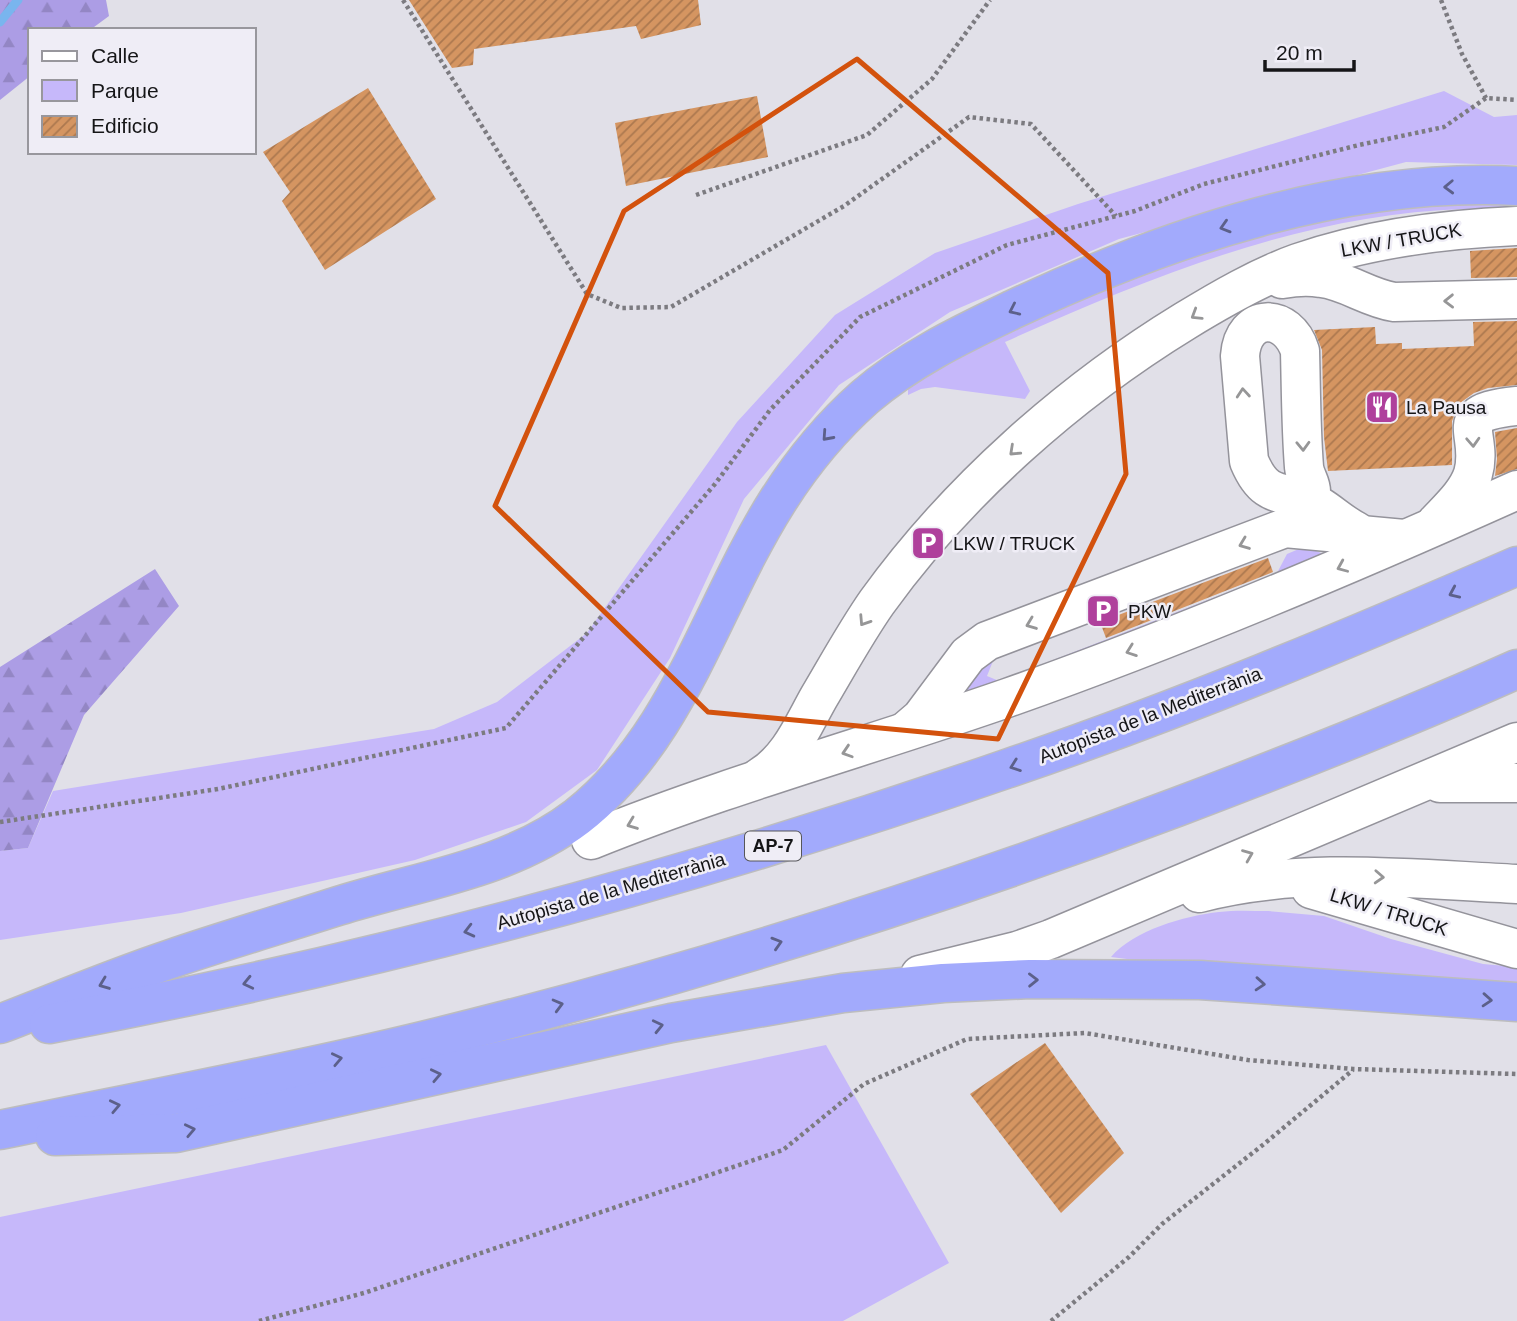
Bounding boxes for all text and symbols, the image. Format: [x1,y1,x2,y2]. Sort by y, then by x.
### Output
legend [28,28,256,154]
scale bar [1265,28,1354,72]
text: 20 m [1276,41,1323,64]
text: Calle [91,44,139,67]
text: Parque [91,79,159,102]
text: Edificio [91,114,159,137]
one-way arrow [1443,179,1454,194]
one-way arrow [1220,218,1232,233]
street label: LKW / TRUCK [1339,219,1463,261]
one-way arrow [1443,293,1454,308]
one-way arrow [1009,301,1021,315]
one-way arrow [1190,306,1203,319]
one-way arrow [1236,387,1251,398]
restaurant icon: La Pausa [1363,388,1401,426]
place label: La Pausa [1406,397,1487,418]
one-way arrow [823,428,835,441]
one-way arrow [1465,437,1480,448]
one-way arrow [1296,440,1311,451]
one-way arrow [1009,443,1022,455]
parking icon: LKW / TRUCK [909,524,947,562]
place label: LKW / TRUCK [953,533,1075,554]
one-way arrow [1238,535,1250,549]
one-way arrow [1337,559,1350,573]
one-way arrow [1449,585,1462,599]
parking icon: PKW [1084,592,1122,630]
place label: PKW [1128,601,1171,622]
one-way arrow [859,614,872,627]
one-way arrow [1025,616,1037,630]
one-way arrow [1126,643,1138,657]
street label: Autopista de la Mediterrània [1036,663,1265,767]
one-way arrow [842,744,854,758]
one-way arrow [1009,758,1022,772]
one-way arrow [626,815,638,829]
road number: AP-7 [745,832,801,860]
street label: Autopista de la Mediterrània [494,848,728,934]
one-way arrow [1242,850,1254,864]
one-way arrow [1374,870,1385,885]
street label: LKW / TRUCK [1328,884,1451,940]
one-way arrow [463,922,475,937]
one-way arrow [771,936,783,951]
one-way arrow [1028,972,1038,988]
one-way arrow [242,975,254,990]
one-way arrow [99,976,111,990]
one-way arrow [1255,976,1266,991]
one-way arrow [1482,992,1493,1007]
one-way arrow [552,999,564,1014]
one-way arrow [652,1020,664,1034]
one-way arrow [331,1053,343,1068]
one-way arrow [430,1069,442,1084]
one-way arrow [109,1099,121,1114]
one-way arrow [184,1124,196,1138]

